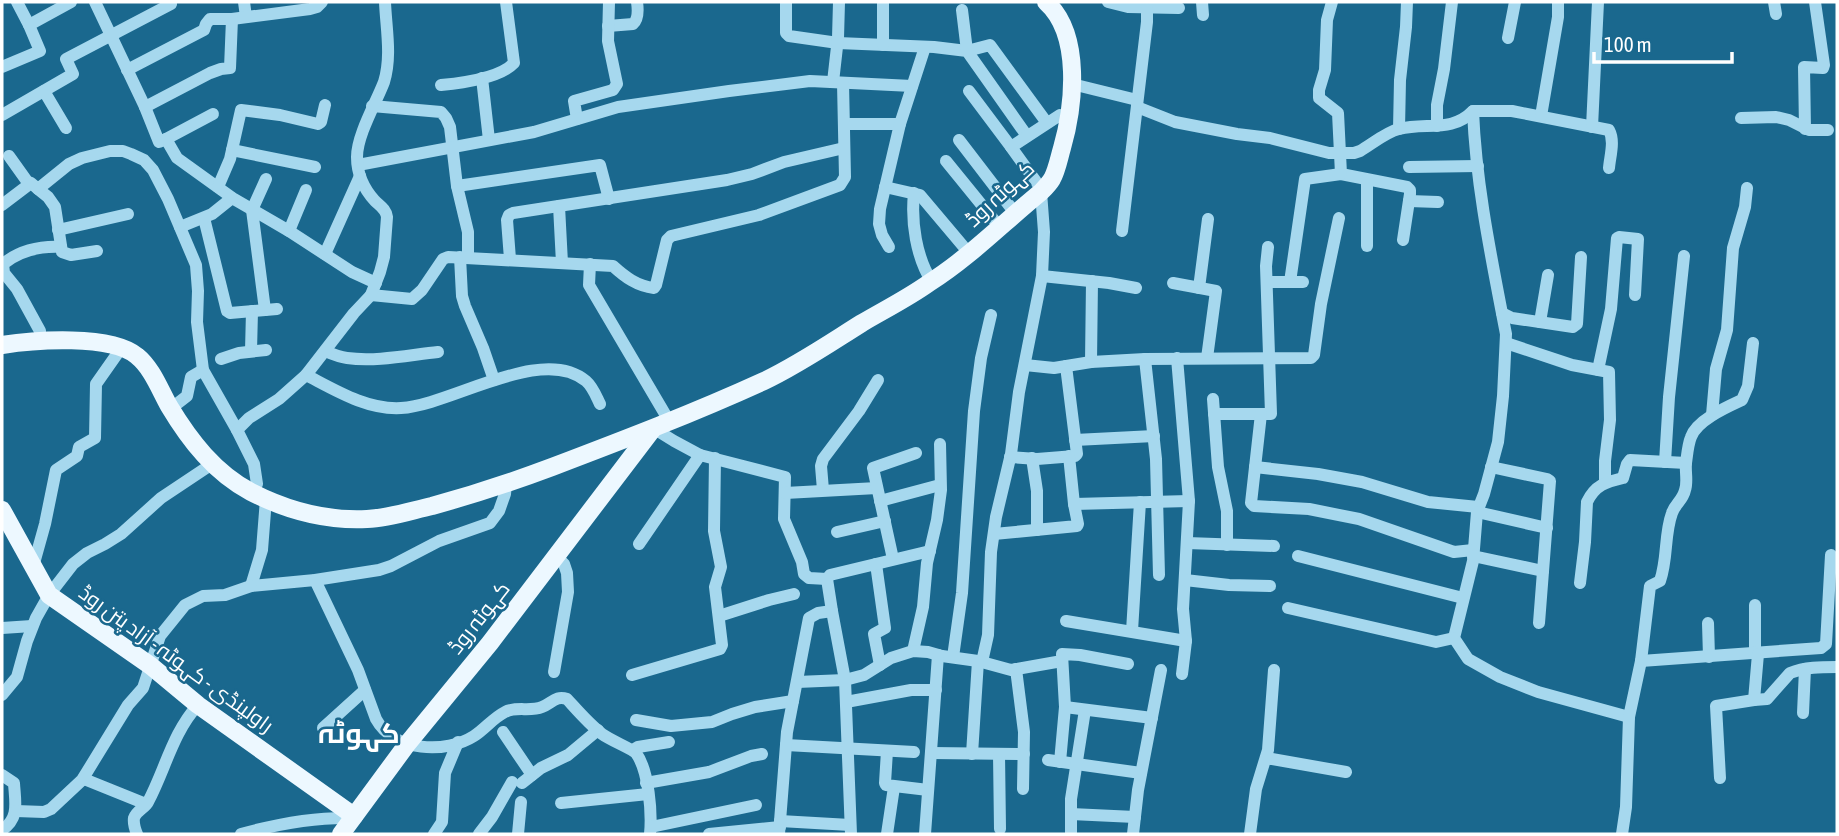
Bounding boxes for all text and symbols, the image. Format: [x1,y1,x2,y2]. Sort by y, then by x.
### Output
scale bar [1594,21,1732,65]
text: 100 m [1604,32,1652,56]
street label: کہوٹہ روڈ [960,155,1041,233]
street label: کہوٹہ روڈ [443,576,516,660]
street label: راولپنڈی - کہوٹہ - آزاد پتن روڈ [73,580,278,739]
district label: کہوٹہ [318,717,400,752]

